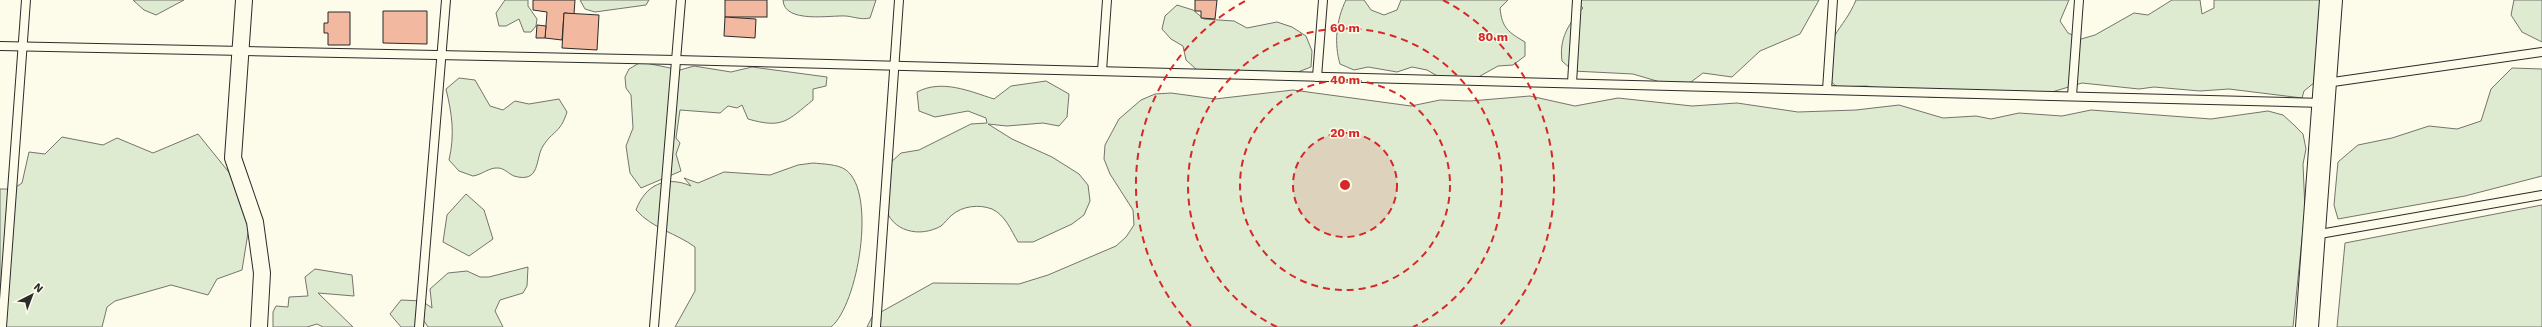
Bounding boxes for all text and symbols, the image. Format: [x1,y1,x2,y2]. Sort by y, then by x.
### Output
text: 60 m [1330,21,1360,35]
text: 80 m [1478,30,1508,44]
text: 40 m [1330,73,1360,87]
text: 20 m [1330,126,1360,140]
centre of rings [1338,178,1352,192]
north arrow [12,275,52,315]
text: N [31,280,46,295]

